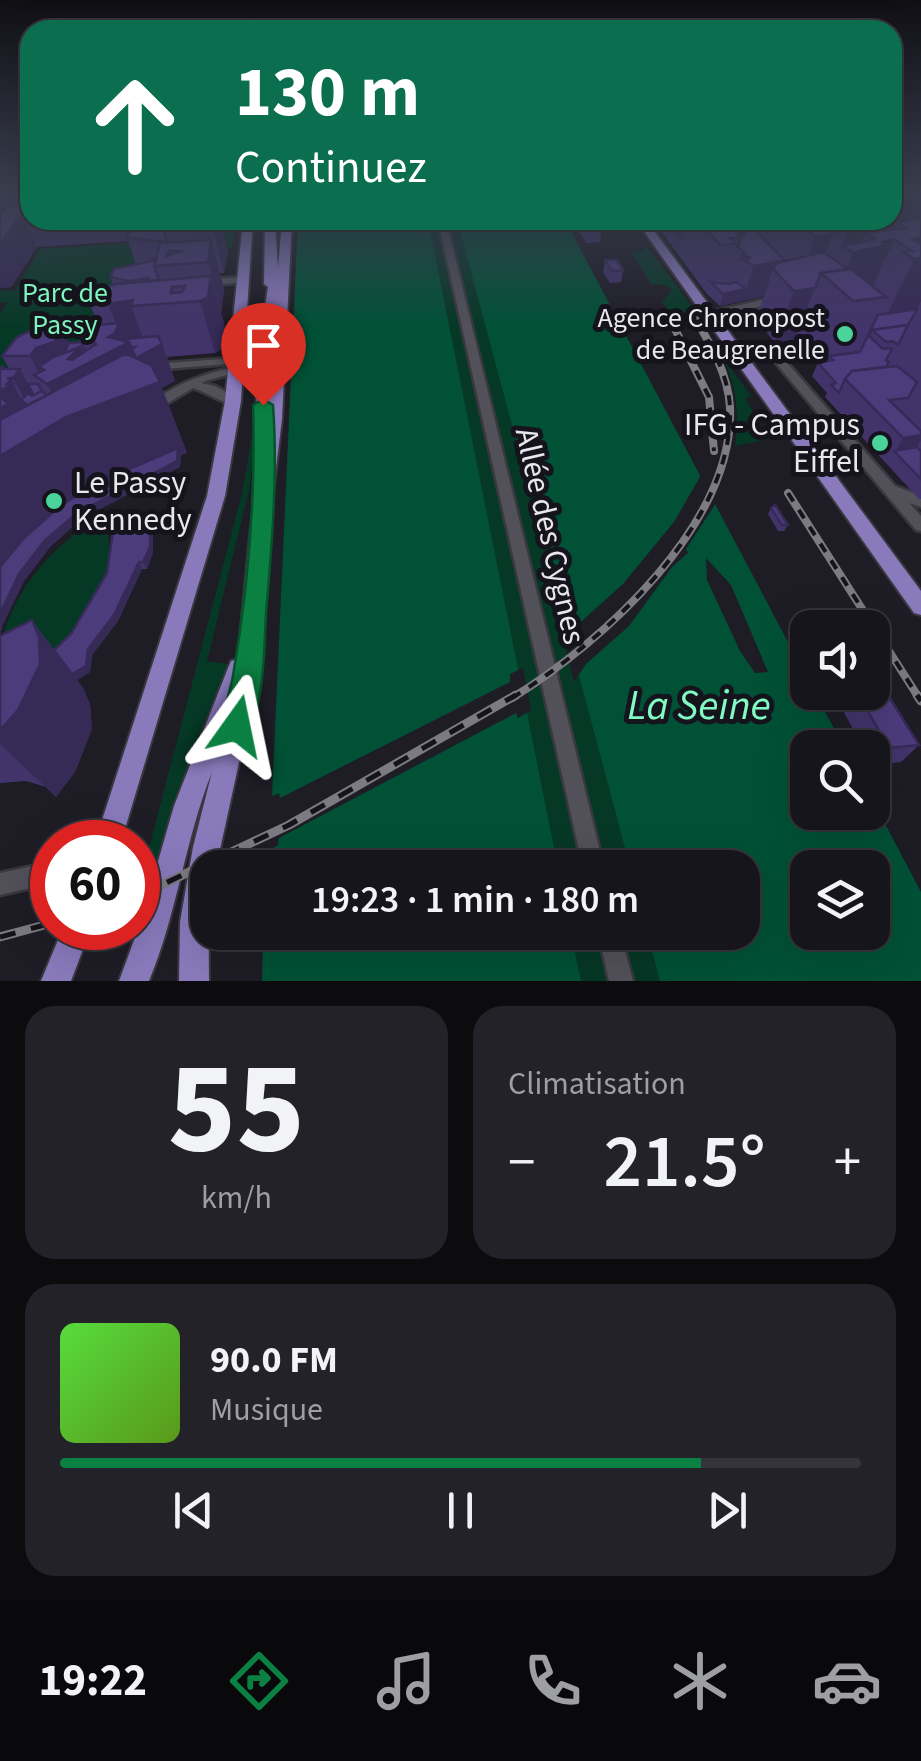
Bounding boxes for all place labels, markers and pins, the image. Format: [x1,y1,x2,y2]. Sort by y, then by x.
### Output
place label: Agence Chronopost de Beaugrenelle [598,298,826,370]
pin [221,303,306,406]
marker: Agence Chronopost de Beaugrenelle [834,323,856,345]
place label: IFG - Campus Eiffel [684,402,860,485]
marker: IFG - Campus Eiffel [869,432,891,454]
place label: Le Passy Kennedy [74,460,192,543]
marker: Le Passy Kennedy [43,490,65,512]

